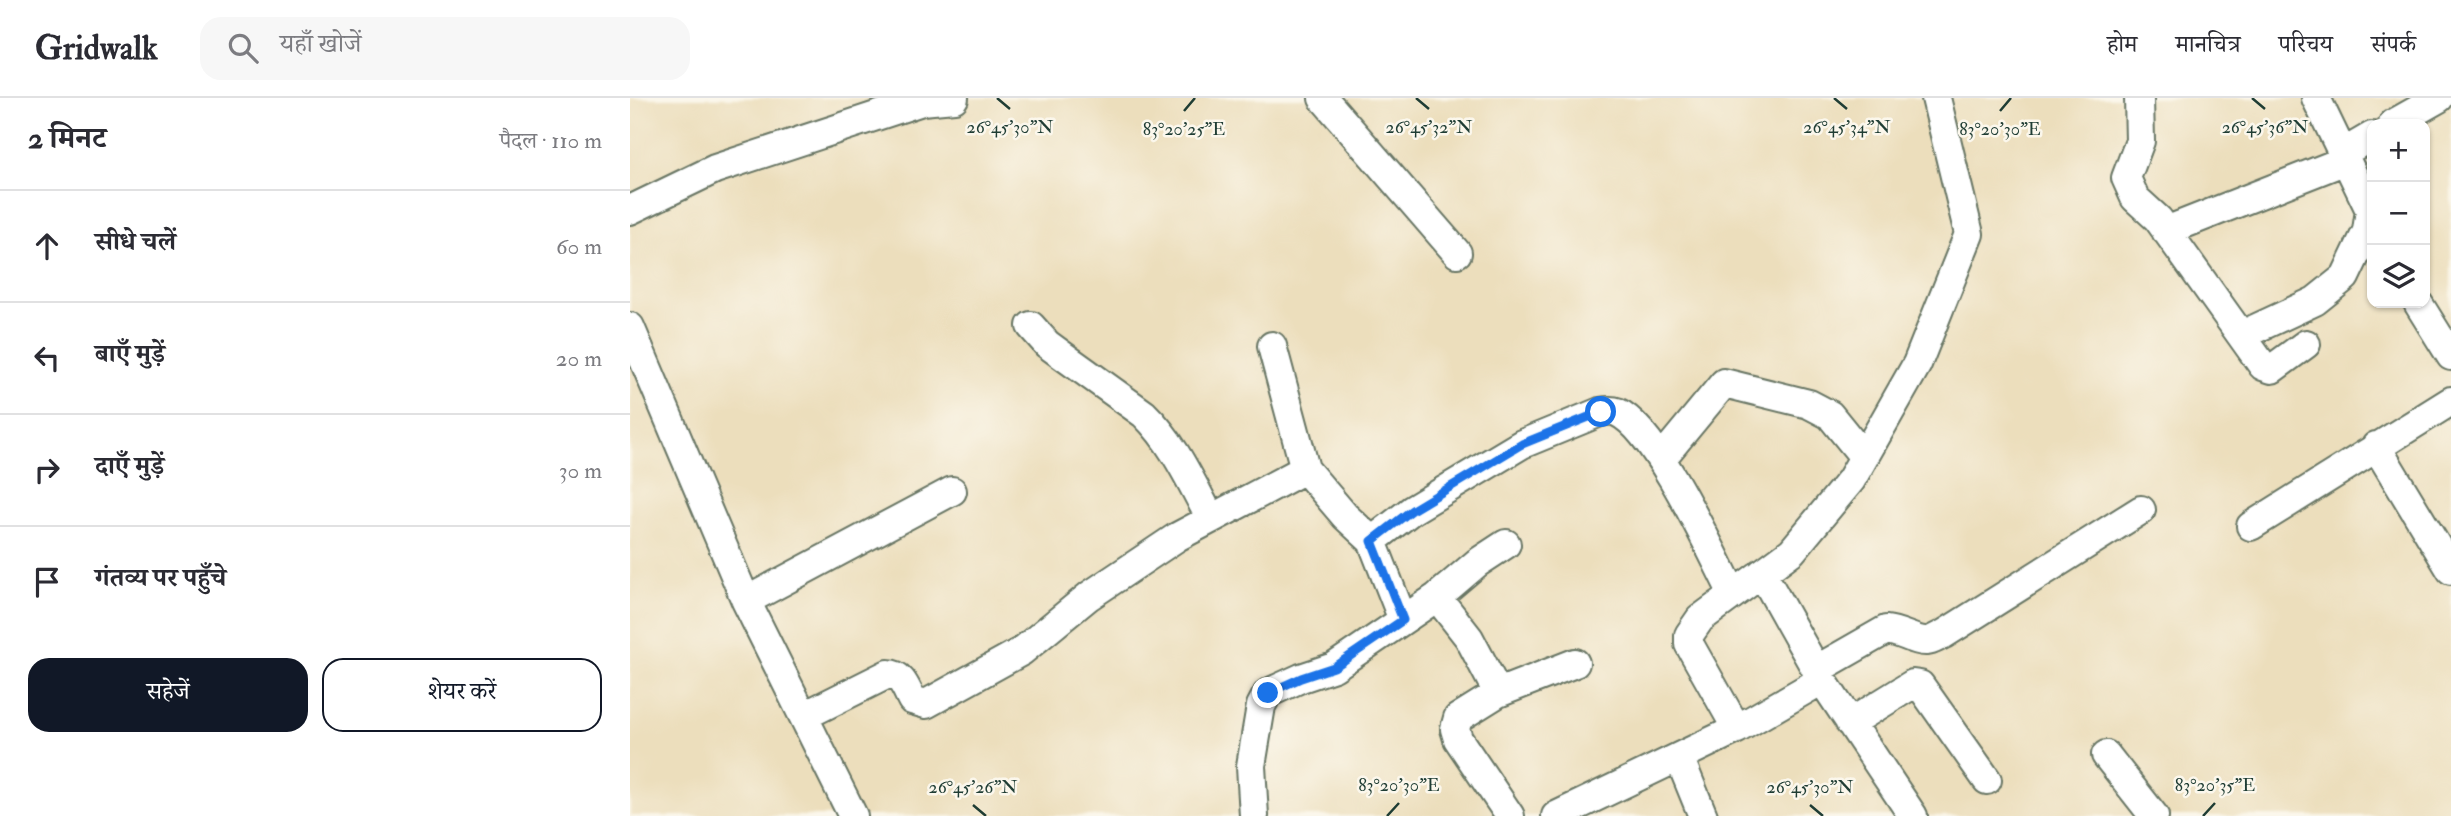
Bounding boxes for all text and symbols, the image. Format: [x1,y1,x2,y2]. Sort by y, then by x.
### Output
search box [200,17,690,80]
text: Gridwalk [35,28,158,69]
text: यहाँ खोजें [280,28,361,60]
icon: search [224,29,262,67]
text: होम [2107,29,2137,60]
text: मानचित्र [2175,29,2241,60]
text: परिचय [2279,29,2333,60]
text: संपर्क [2371,29,2416,60]
text: 26°45'30"N [967,116,1053,139]
text: 26°45'32"N [1386,116,1472,139]
text: 26°45'34"N [1803,116,1891,139]
text: 26°45'36"N [2222,116,2308,139]
text: 83°20'25"E [1143,118,1225,141]
text: 83°20'30"E [1959,118,2041,141]
map controls [2367,119,2430,308]
button: + [2367,119,2430,182]
text: 2 मिनट [28,120,106,157]
text: पैदल · 110 m [499,126,602,155]
button: − [2367,182,2430,245]
text: सीधे चलें [95,226,176,258]
icon: ahead [28,227,66,265]
text: 60 m [556,232,602,261]
button: layers [2367,245,2430,308]
text: बाएँ मुड़ें [95,338,165,370]
icon: left [28,339,66,377]
text: 20 m [556,344,602,373]
route start [1585,396,1616,427]
text: दाएँ मुड़ें [95,450,164,482]
icon: right [28,451,66,489]
text: 30 m [559,456,602,485]
text: गंतव्य पर पहुँचे [95,562,226,594]
icon: arrive [28,563,66,601]
button: सहेजें [28,658,308,732]
button: शेयर करें [322,658,602,732]
route end [1252,677,1283,708]
text: 83°20'30"E [1358,774,1440,797]
text: 83°20'35"E [2175,774,2255,797]
text: 26°45'26"N [929,776,1017,799]
text: 26°45'30"N [1767,776,1853,799]

